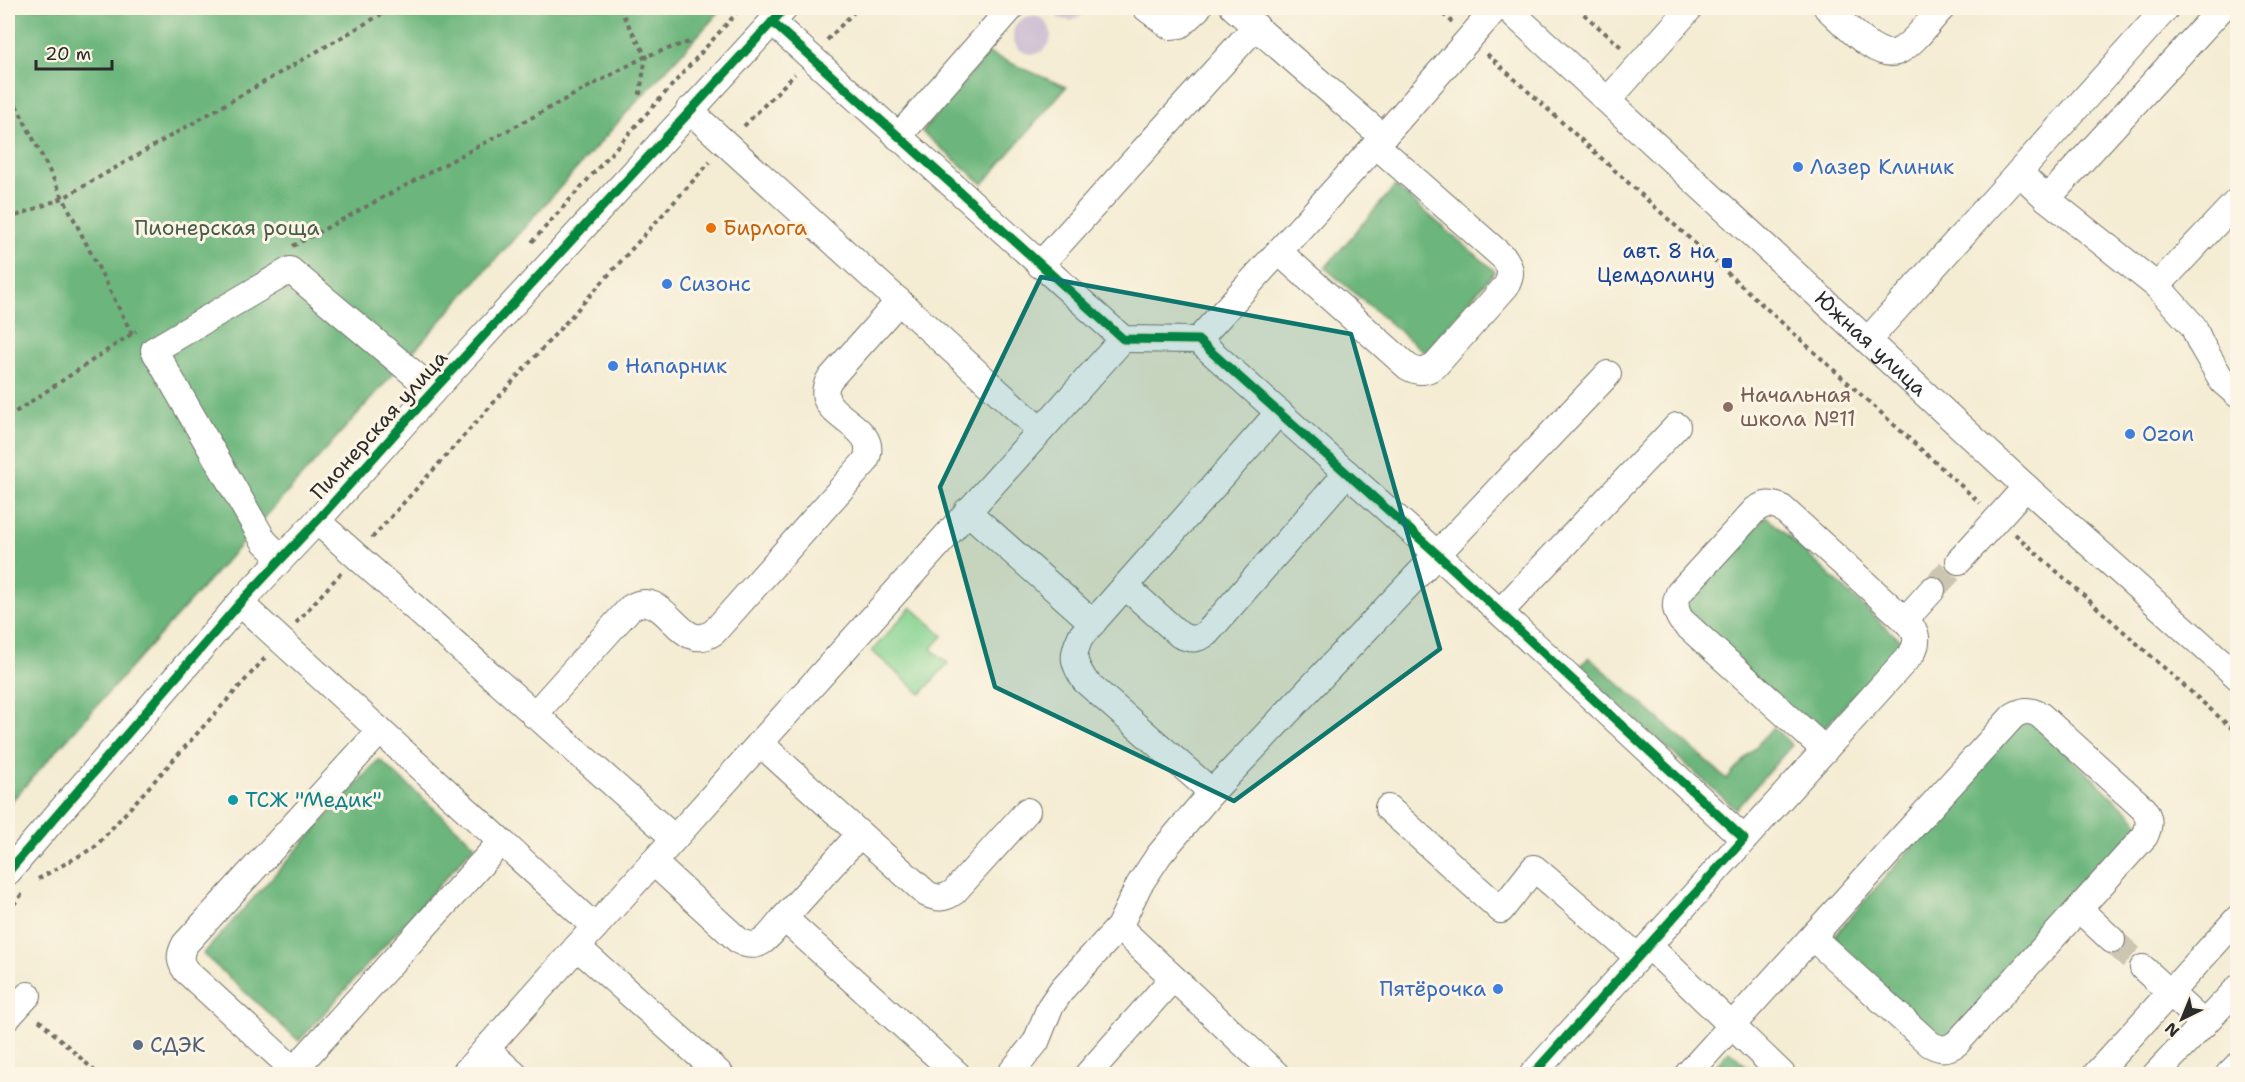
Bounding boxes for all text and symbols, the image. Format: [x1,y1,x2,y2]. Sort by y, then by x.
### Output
scale bar [36,33,112,71]
text: 20 m [45,42,91,66]
place label: Лазер Клиник [1810,153,1954,181]
marker: Лазер Клиник [1791,160,1805,174]
park label: Пионерская роща [134,214,320,242]
place label: Бирлога [723,214,807,242]
marker: Бирлога [704,221,718,235]
place label: авт. 8 на Цемдолину [1597,237,1715,289]
marker: авт. 8 на Цемдолину [1720,256,1734,270]
place label: Сизонс [679,270,751,298]
marker: Сизонс [660,277,674,291]
street label: Южная улица [1809,285,1933,403]
street label: Пионерская улица [304,344,454,506]
place label: Напарник [625,352,727,380]
marker: Напарник [606,359,620,373]
place label: Начальная школа №11 [1740,381,1856,433]
marker: Начальная школа №11 [1721,400,1735,414]
place label: Ozon [2142,420,2194,448]
marker: Ozon [2123,427,2137,441]
place label: ТСЖ "Медик" [245,786,382,814]
marker: ТСЖ "Медик" [226,793,240,807]
place label: Пятёрочка [1380,975,1486,1003]
marker: Пятёрочка [1491,982,1505,996]
north arrow [2152,989,2212,1049]
text: N [2160,1018,2184,1042]
place label: СДЭК [150,1031,206,1059]
marker: СДЭК [131,1038,145,1052]

